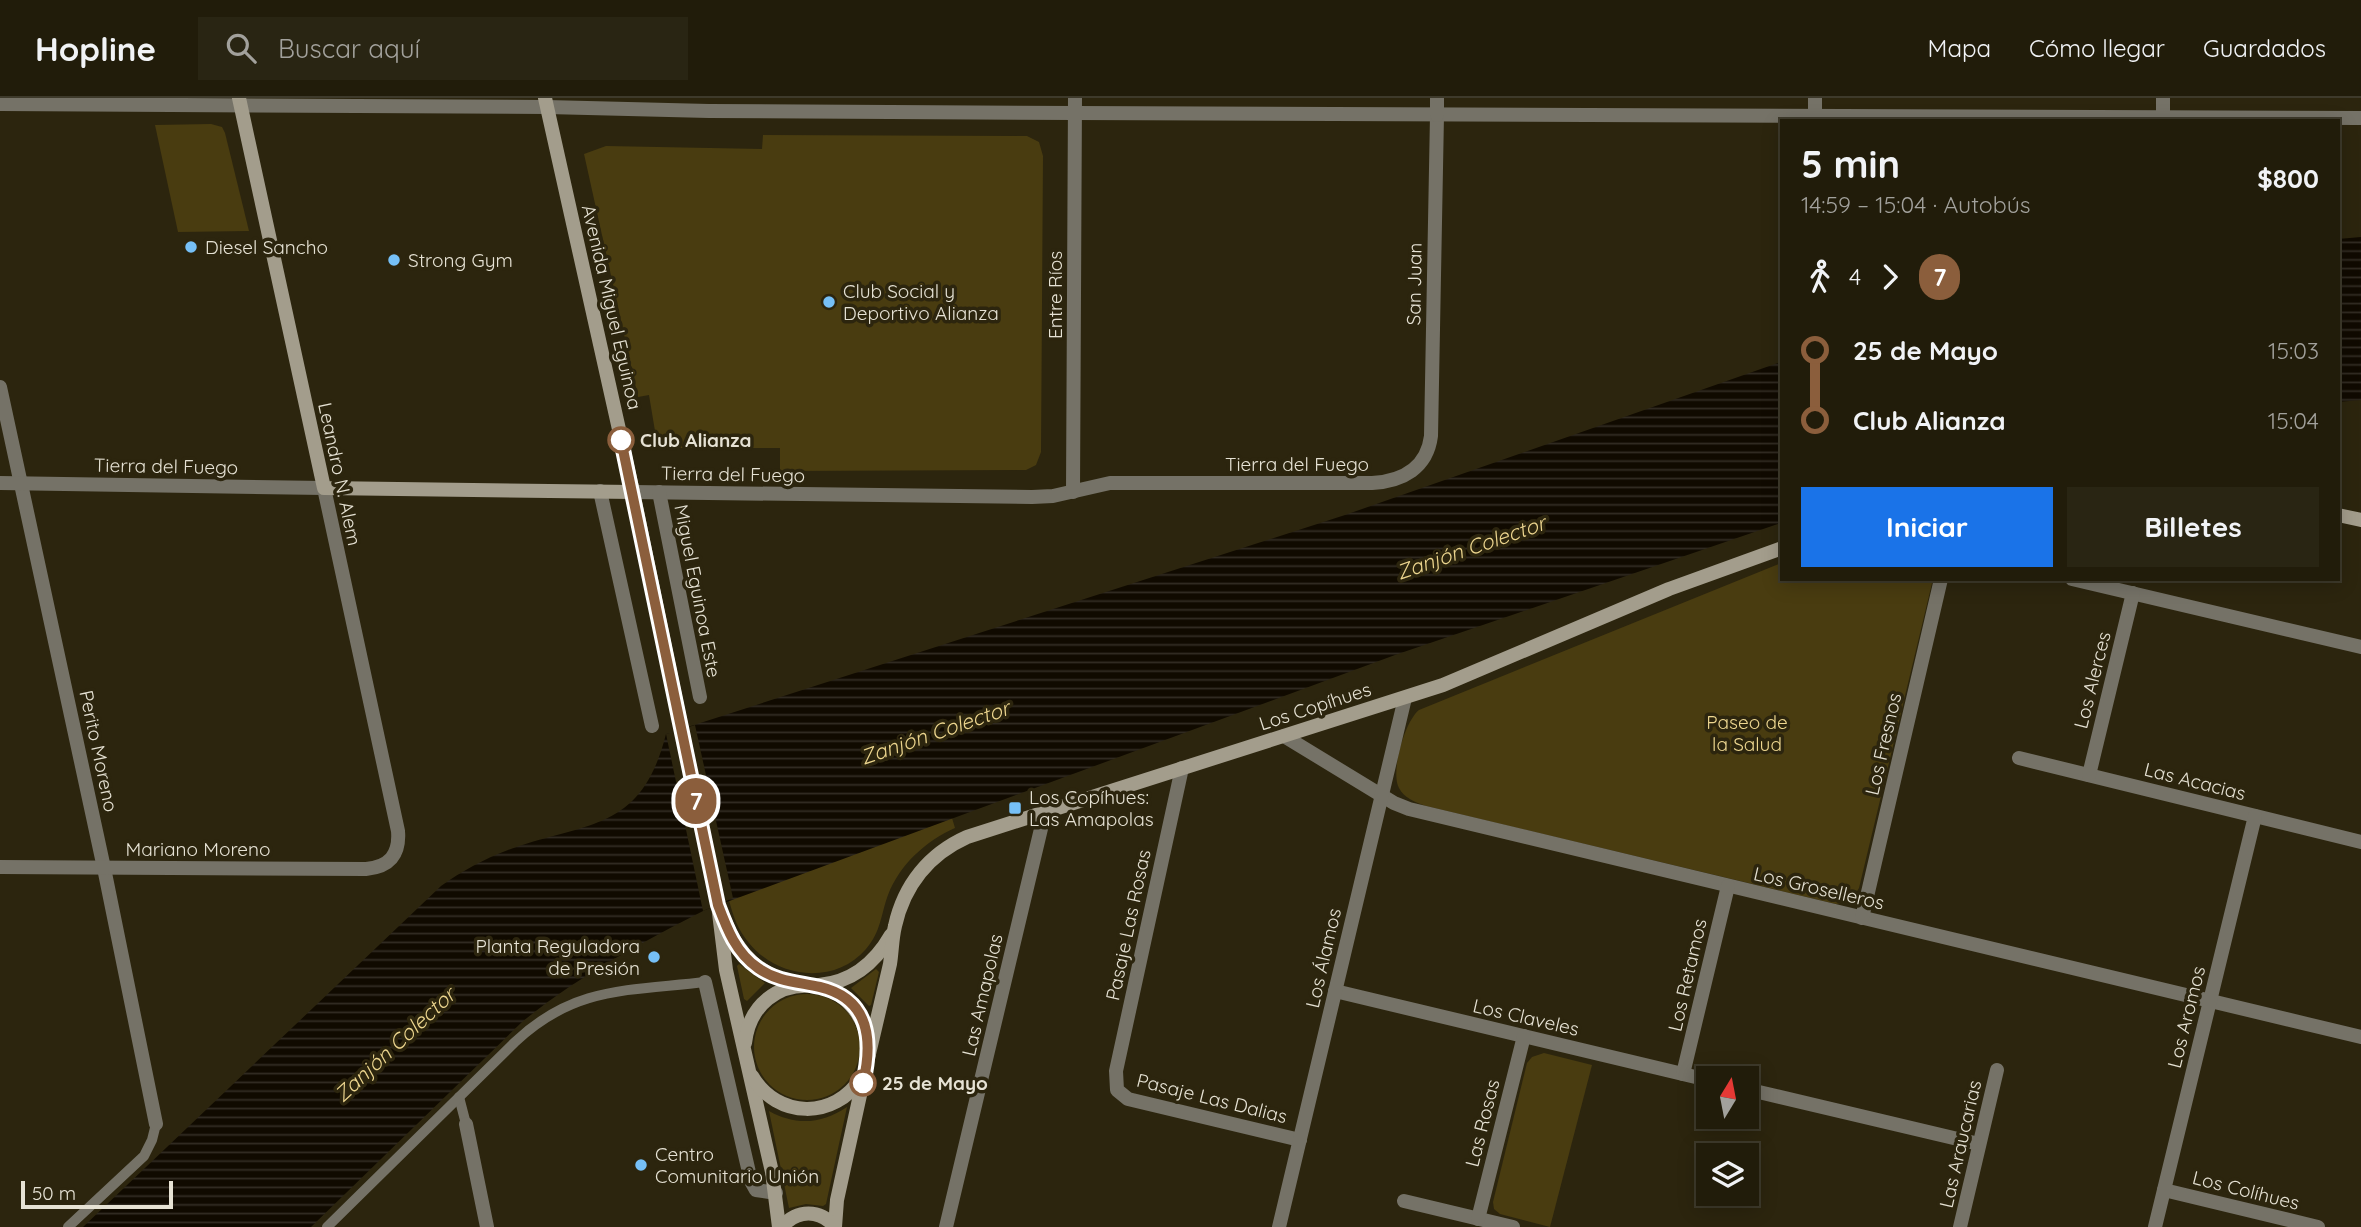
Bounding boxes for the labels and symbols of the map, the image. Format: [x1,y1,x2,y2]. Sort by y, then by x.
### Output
street label: Avenida Miguel Eguinoa [577,202,647,412]
place label: Diesel Sancho [205,235,328,259]
marker: Diesel Sancho [183,239,199,255]
street label: San Juan [1401,243,1427,325]
place label: Strong Gym [408,248,513,272]
street label: Entre Ríos [1043,251,1067,339]
marker: Strong Gym [386,252,402,268]
place label: Club Social y Deportivo Alianza [843,279,999,325]
marker: Club Social y Deportivo Alianza [821,294,837,310]
street label: Leandro N. Alem [313,400,367,548]
marker: Club Alianza [608,427,634,453]
place label: Club Alianza [640,428,752,452]
street label: Tierra del Fuego [1225,452,1369,476]
street label: Tierra del Fuego [94,453,238,479]
street label: Tierra del Fuego [661,461,805,487]
street label: Miguel Eguinoa Este [669,502,727,680]
water label: Zanjón Colector [1393,508,1551,585]
street label: Los Alerces [2068,629,2116,731]
street label: Los Copíhues [1256,677,1374,735]
street label: Perito Moreno [74,688,124,814]
street label: Los Fresnos [1860,690,1906,797]
water label: Zanjón Colector [857,693,1015,770]
park label: Paseo de la Salud [1706,710,1788,756]
street label: Las Acacias [2142,757,2248,805]
line badge: 7 [673,778,719,824]
place label: Los Copíhues: Las Amapolas [1029,785,1154,831]
marker: Los Copíhues: Las Amapolas [1007,800,1023,816]
street label: Mariano Moreno [125,837,271,861]
street label: Pasaje Las Rosas [1100,847,1156,1003]
street label: Los Groselleros [1751,861,1887,915]
street label: Los Álamos [1300,906,1346,1010]
street label: Los Retamos [1662,916,1712,1034]
street label: Las Amapolas [956,931,1008,1058]
place label: Planta Reguladora de Presión [475,934,640,980]
marker: Planta Reguladora de Presión [646,949,662,965]
street label: Los Aromos [2162,964,2210,1070]
water label: Zanjón Colector [328,980,462,1107]
street label: Los Claveles [1471,993,1582,1041]
north arrow [1696,1066,1759,1129]
street label: Pasaje Las Dalias [1134,1068,1290,1128]
marker: 25 de Mayo [850,1070,876,1096]
place label: 25 de Mayo [882,1071,988,1095]
street label: Las Rosas [1460,1077,1504,1169]
street label: Las Araucarias [1934,1078,1986,1210]
place label: Centro Comunitario Unión [655,1142,819,1188]
marker: Centro Comunitario Unión [633,1157,649,1173]
street label: Los Colíhues [2190,1165,2302,1215]
scale bar [21,1178,173,1210]

